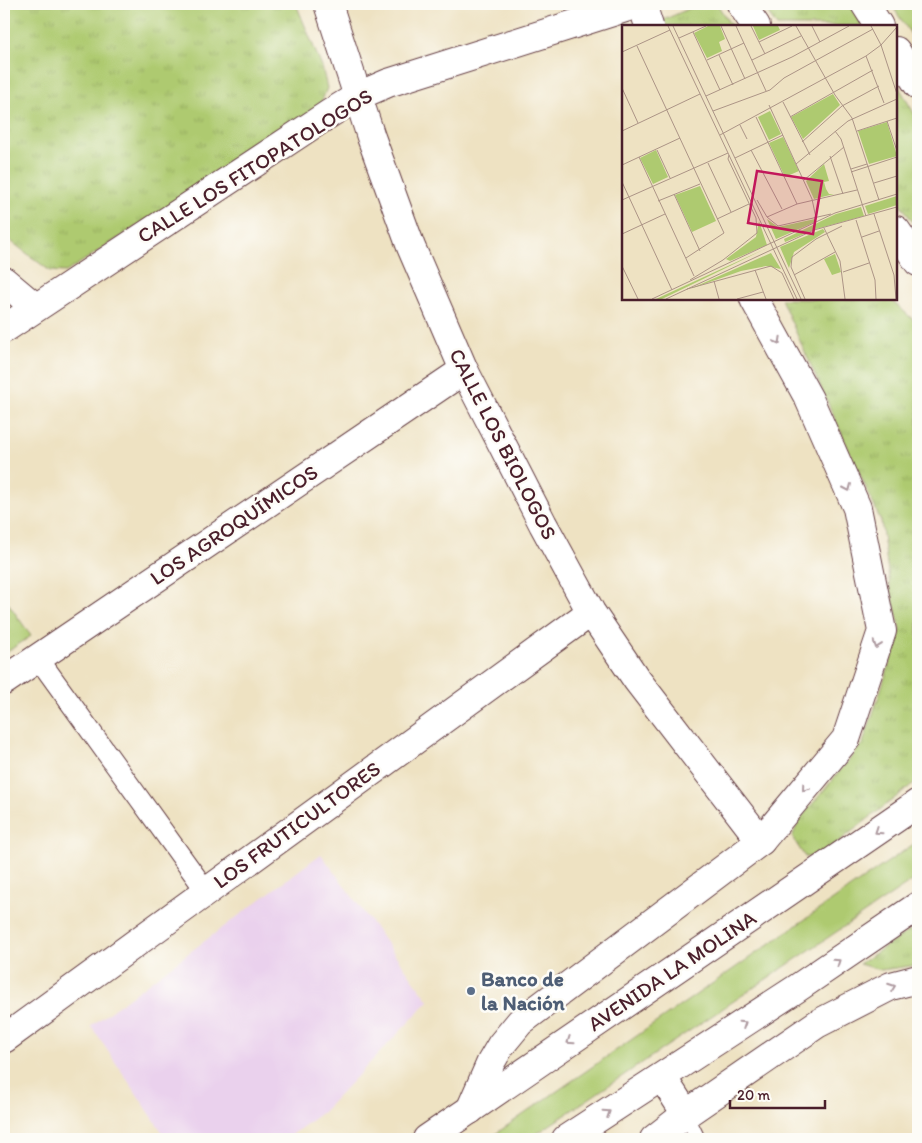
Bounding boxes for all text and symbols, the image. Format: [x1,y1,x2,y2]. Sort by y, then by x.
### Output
inset map [622,25,897,300]
street label: CALLE LOS FITOPATOLOGOS [133,83,377,248]
one-way arrow [771,336,781,345]
street label: CALLE LOS BIOLOGOS [444,344,562,543]
street label: LOS AGROQUÍMICOS [145,459,322,590]
one-way arrow [842,483,852,492]
one-way arrow [873,640,883,649]
street label: LOS FRUTICULTORES [208,756,385,894]
one-way arrow [803,782,811,791]
one-way arrow [874,825,884,834]
street label: AVENIDA LA MOLINA [583,905,761,1036]
one-way arrow [831,959,840,968]
place label: Banco de la Nación [481,966,565,1015]
one-way arrow [887,983,896,993]
marker: Banco de la Nación [465,985,477,997]
one-way arrow [738,1020,747,1030]
one-way arrow [567,1035,576,1044]
scale bar [730,1078,824,1110]
text: 20 m [737,1086,771,1104]
one-way arrow [602,1109,611,1119]

